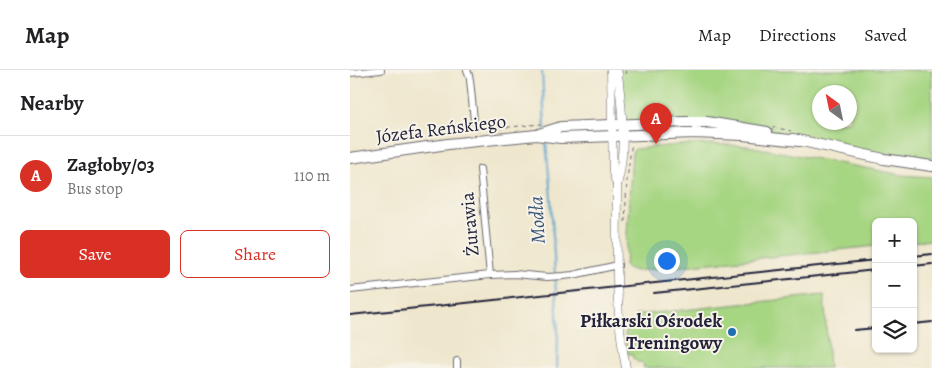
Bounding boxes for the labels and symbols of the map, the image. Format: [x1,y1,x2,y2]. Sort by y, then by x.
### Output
north arrow [812,85,857,130]
pin: A [640,103,672,144]
street label: Józefa Reńskiego [374,108,508,150]
street label: Żurawia [454,191,486,257]
water label: Modła [522,195,552,245]
your location [654,248,680,274]
place label: Piłkarski Ośrodek Treningowy [580,308,723,356]
marker: Piłkarski Ośrodek Treningowy [726,326,738,338]

